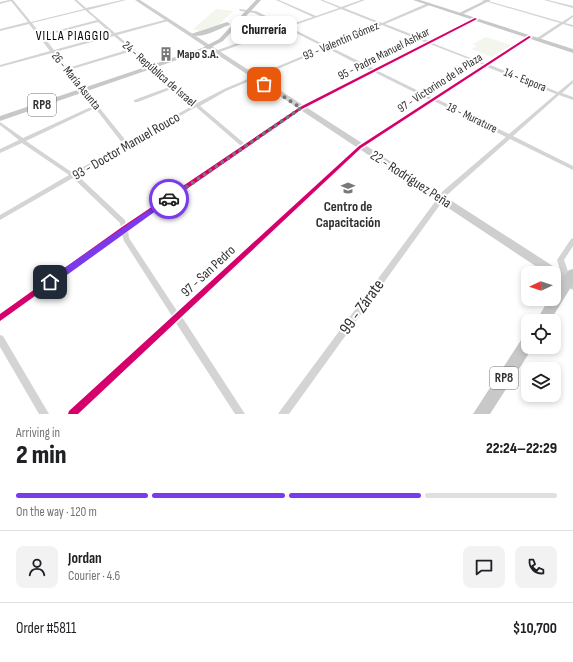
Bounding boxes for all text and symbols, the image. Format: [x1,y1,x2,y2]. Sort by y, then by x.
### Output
callout: Churrería [231,16,297,44]
street label: 93 - Valentín Gómez [301,18,382,64]
text: Churrería [242,22,286,38]
street label: 95 - Padre Manuel Ashkar [336,24,433,84]
district label: VILLA PIAGGIO [36,28,110,44]
street label: 24 - República de Israel [119,38,199,110]
building icon: Mapo S.A. [158,46,174,62]
place label: Mapo S.A. [177,47,219,62]
street label: 26 - María Asunta [48,49,104,113]
street label: 97 - Victorino de la Plaza [395,50,486,116]
street label: 14 - Espora [502,65,549,95]
pin [247,67,281,101]
icon: bag [253,73,275,95]
road number: RP8 [28,94,56,116]
street label: 18 - Murature [444,99,500,137]
street label: 93 - Doctor Manuel Rouco [69,108,183,184]
street label: 22 - Rodríguez Peña [367,147,455,211]
courier [149,179,189,219]
school or university icon: Centro de Capacitación [340,180,356,196]
icon: car [158,188,180,210]
place label: Centro de Capacitación [316,198,380,231]
street label: 97 - San Pedro [177,241,239,300]
pin [33,265,67,299]
north arrow [521,266,561,306]
map controls [521,266,561,402]
icon: home [39,271,61,293]
street label: 99 - Zárate [335,275,389,338]
button: locate [521,314,561,354]
button: layers [521,362,561,402]
road number: RP8 [490,367,518,389]
text: Arriving in [16,425,60,441]
text: 22:24–22:29 [486,439,557,458]
text: 2 min [16,440,66,471]
text: On the way · 120 m [16,504,97,520]
button: person [16,546,58,588]
button: chat [463,546,505,588]
button: phone [515,546,557,588]
text: Jordan [68,549,102,568]
text: Courier · 4.6 [68,568,120,584]
text: Order #5811 [16,619,76,638]
text: $10,700 [513,619,557,638]

